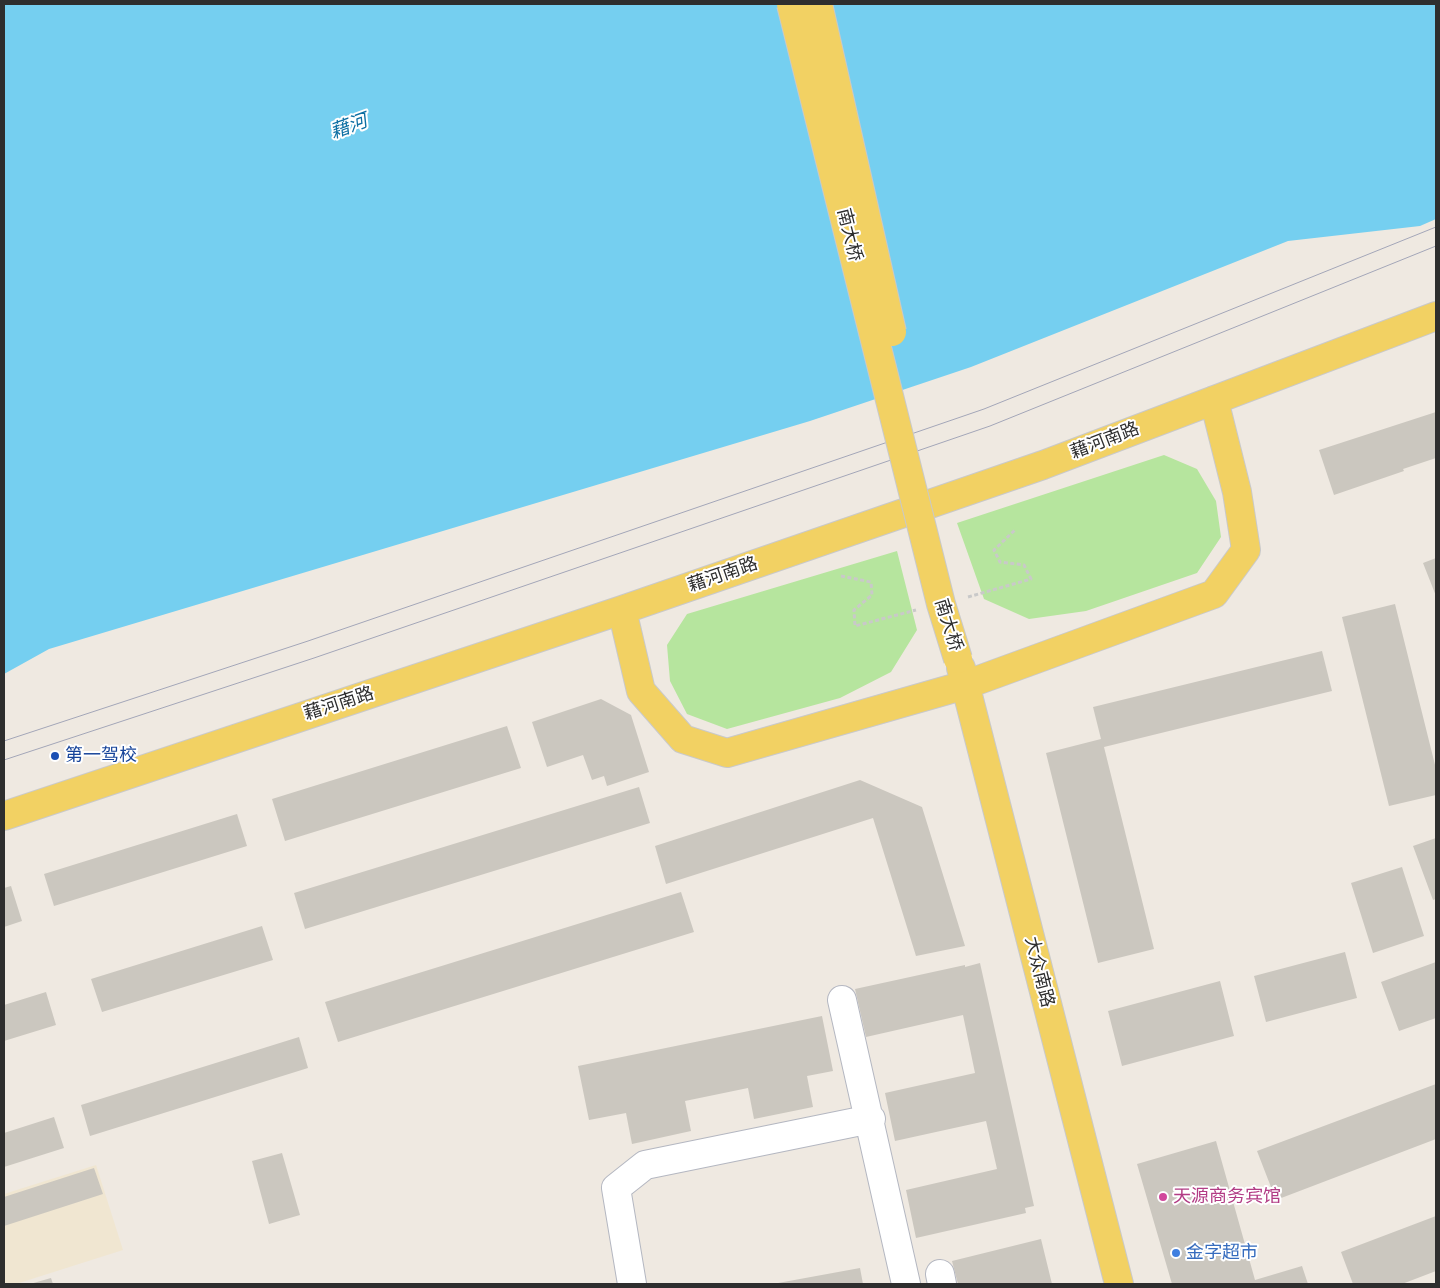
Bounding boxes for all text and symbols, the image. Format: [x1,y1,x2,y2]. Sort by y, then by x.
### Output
water label: 藉河 [327,110,371,144]
street label: 南大桥 [832,206,866,264]
street label: 藉河南路 [1068,418,1142,464]
street label: 藉河南路 [685,553,761,597]
street label: 南大桥 [930,596,966,654]
street label: 藉河南路 [301,683,377,725]
place label: 第一驾校 [65,745,137,767]
marker: 第一驾校 [49,750,61,762]
street label: 大众南路 [1020,934,1058,1010]
place label: 天源商务宾馆 [1173,1186,1281,1208]
marker: 天源商务宾馆 [1157,1191,1169,1203]
place label: 金字超市 [1186,1242,1258,1264]
marker: 金字超市 [1170,1247,1182,1259]

